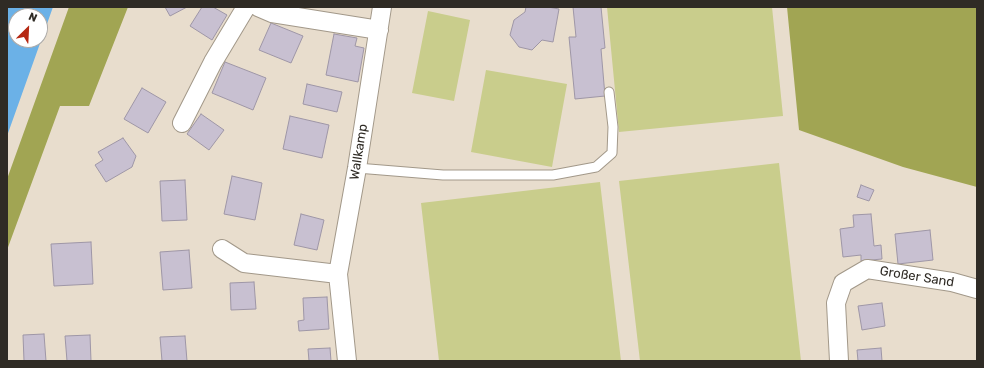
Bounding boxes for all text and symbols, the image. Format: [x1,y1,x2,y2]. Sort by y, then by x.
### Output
north arrow [8,8,48,48]
text: N [26,10,39,25]
street label: Wallkamp [347,123,371,181]
street label: Großer Sand [879,263,955,291]

